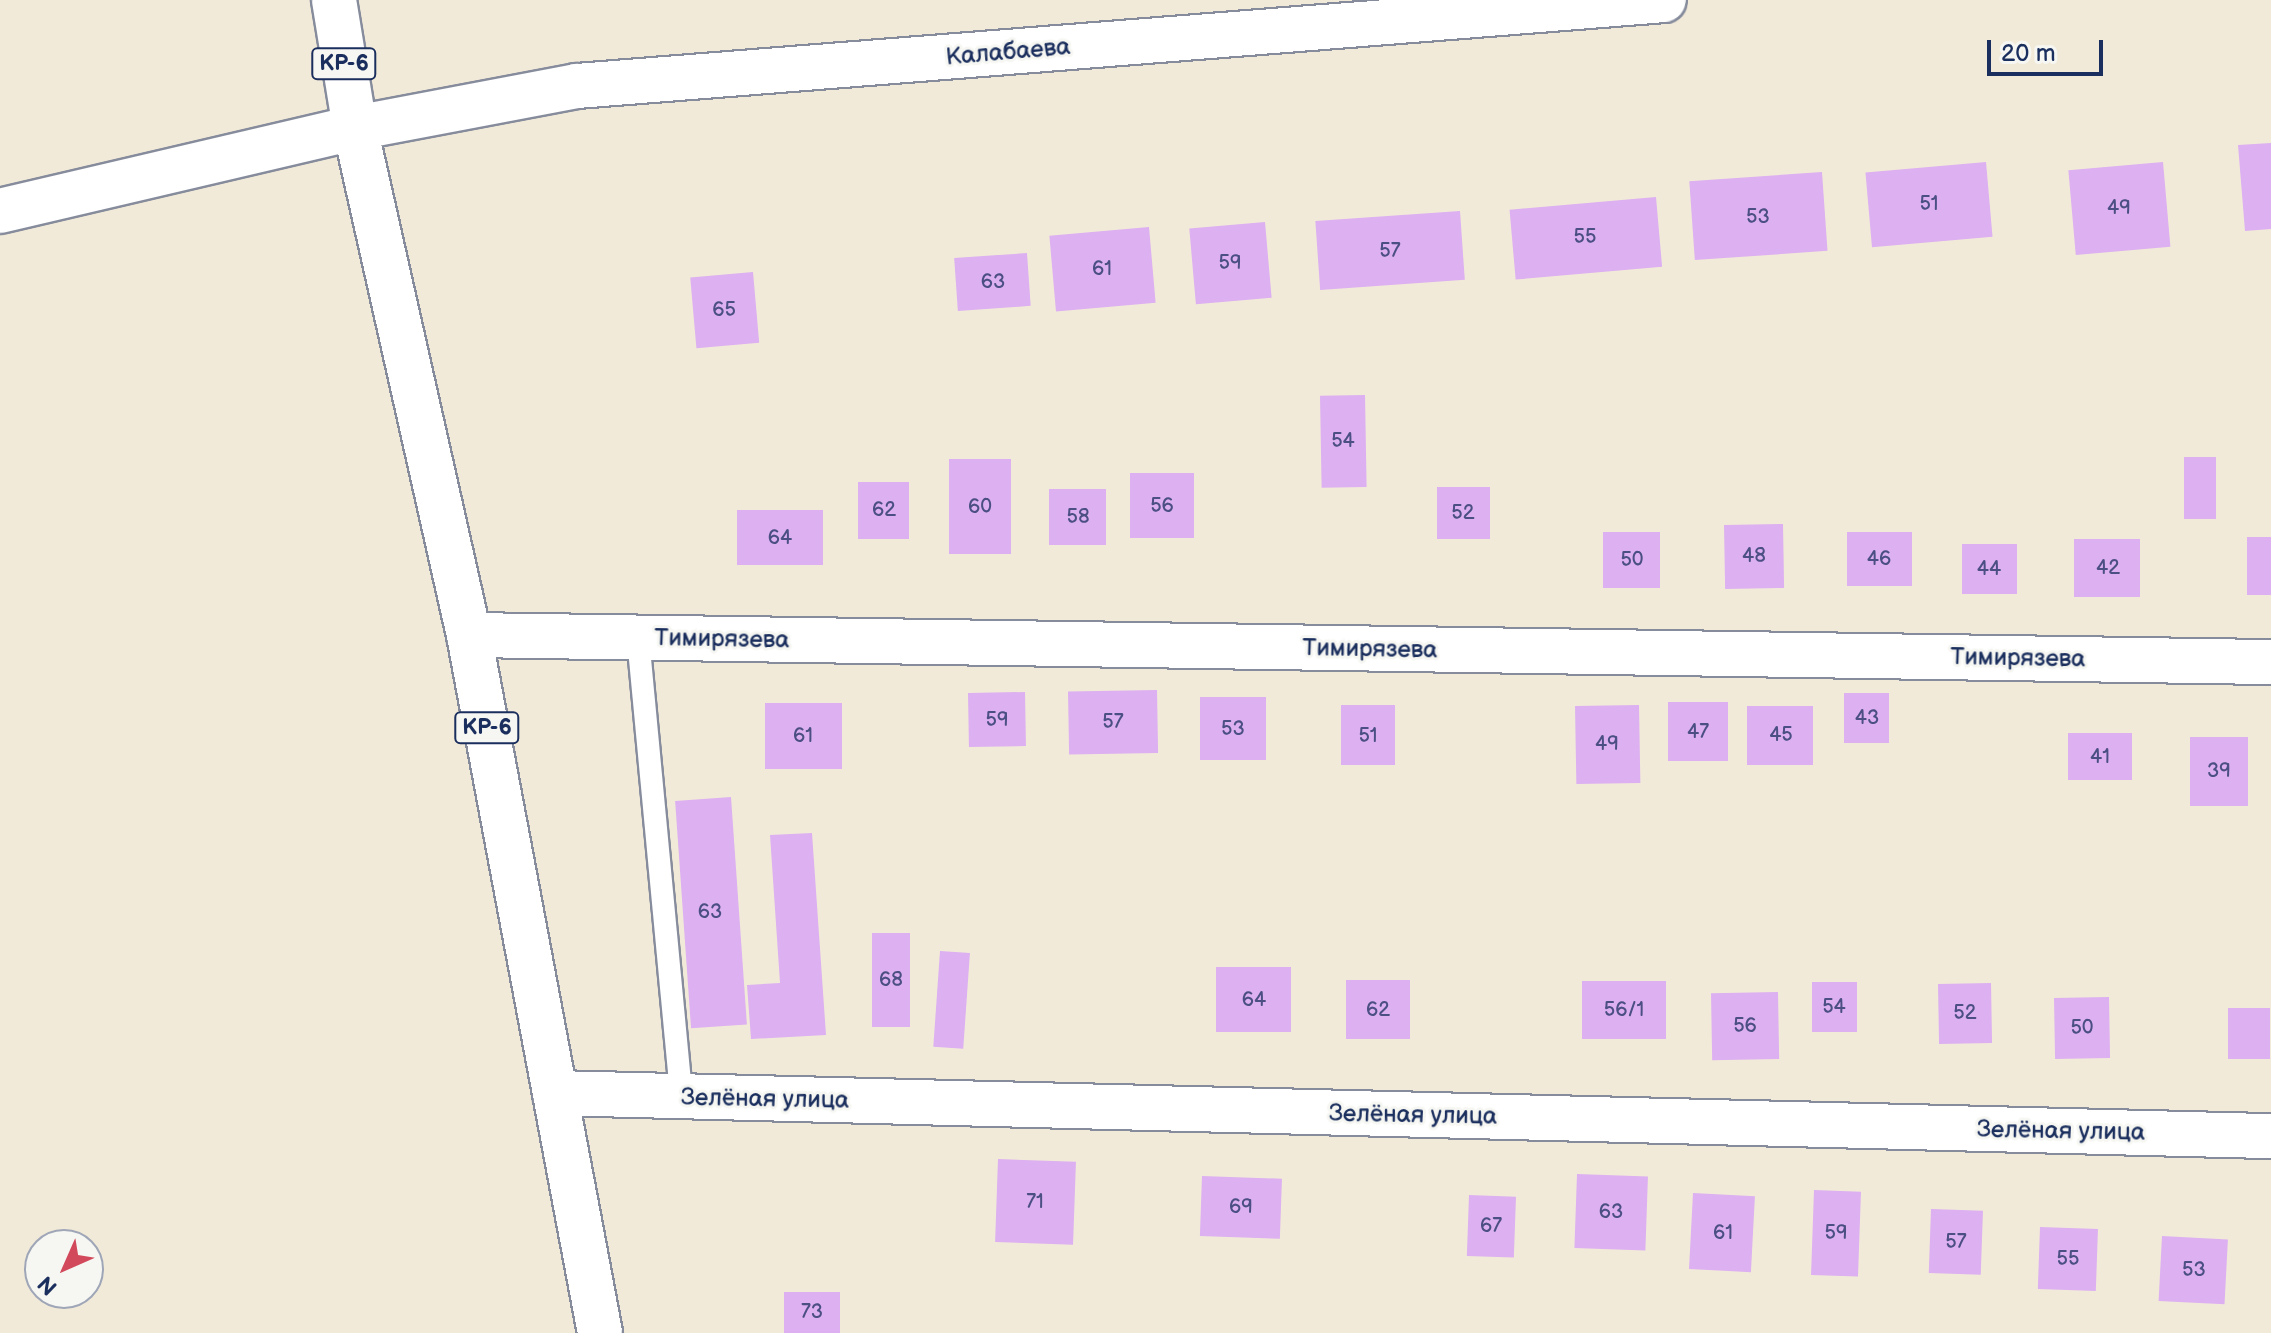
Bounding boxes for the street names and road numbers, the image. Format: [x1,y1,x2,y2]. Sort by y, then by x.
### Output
street label: Калабаева [945,32,1071,72]
road number: KP-6 [310,46,378,82]
street label: Тимирязева [654,623,790,655]
street label: Тимирязева [1302,633,1438,665]
street label: Тимирязева [1950,642,2086,674]
road number: KP-6 [453,710,521,746]
street label: Зелёная улица [681,1083,849,1115]
street label: Зелёная улица [1329,1099,1497,1131]
street label: Зелёная улица [1977,1115,2145,1147]

